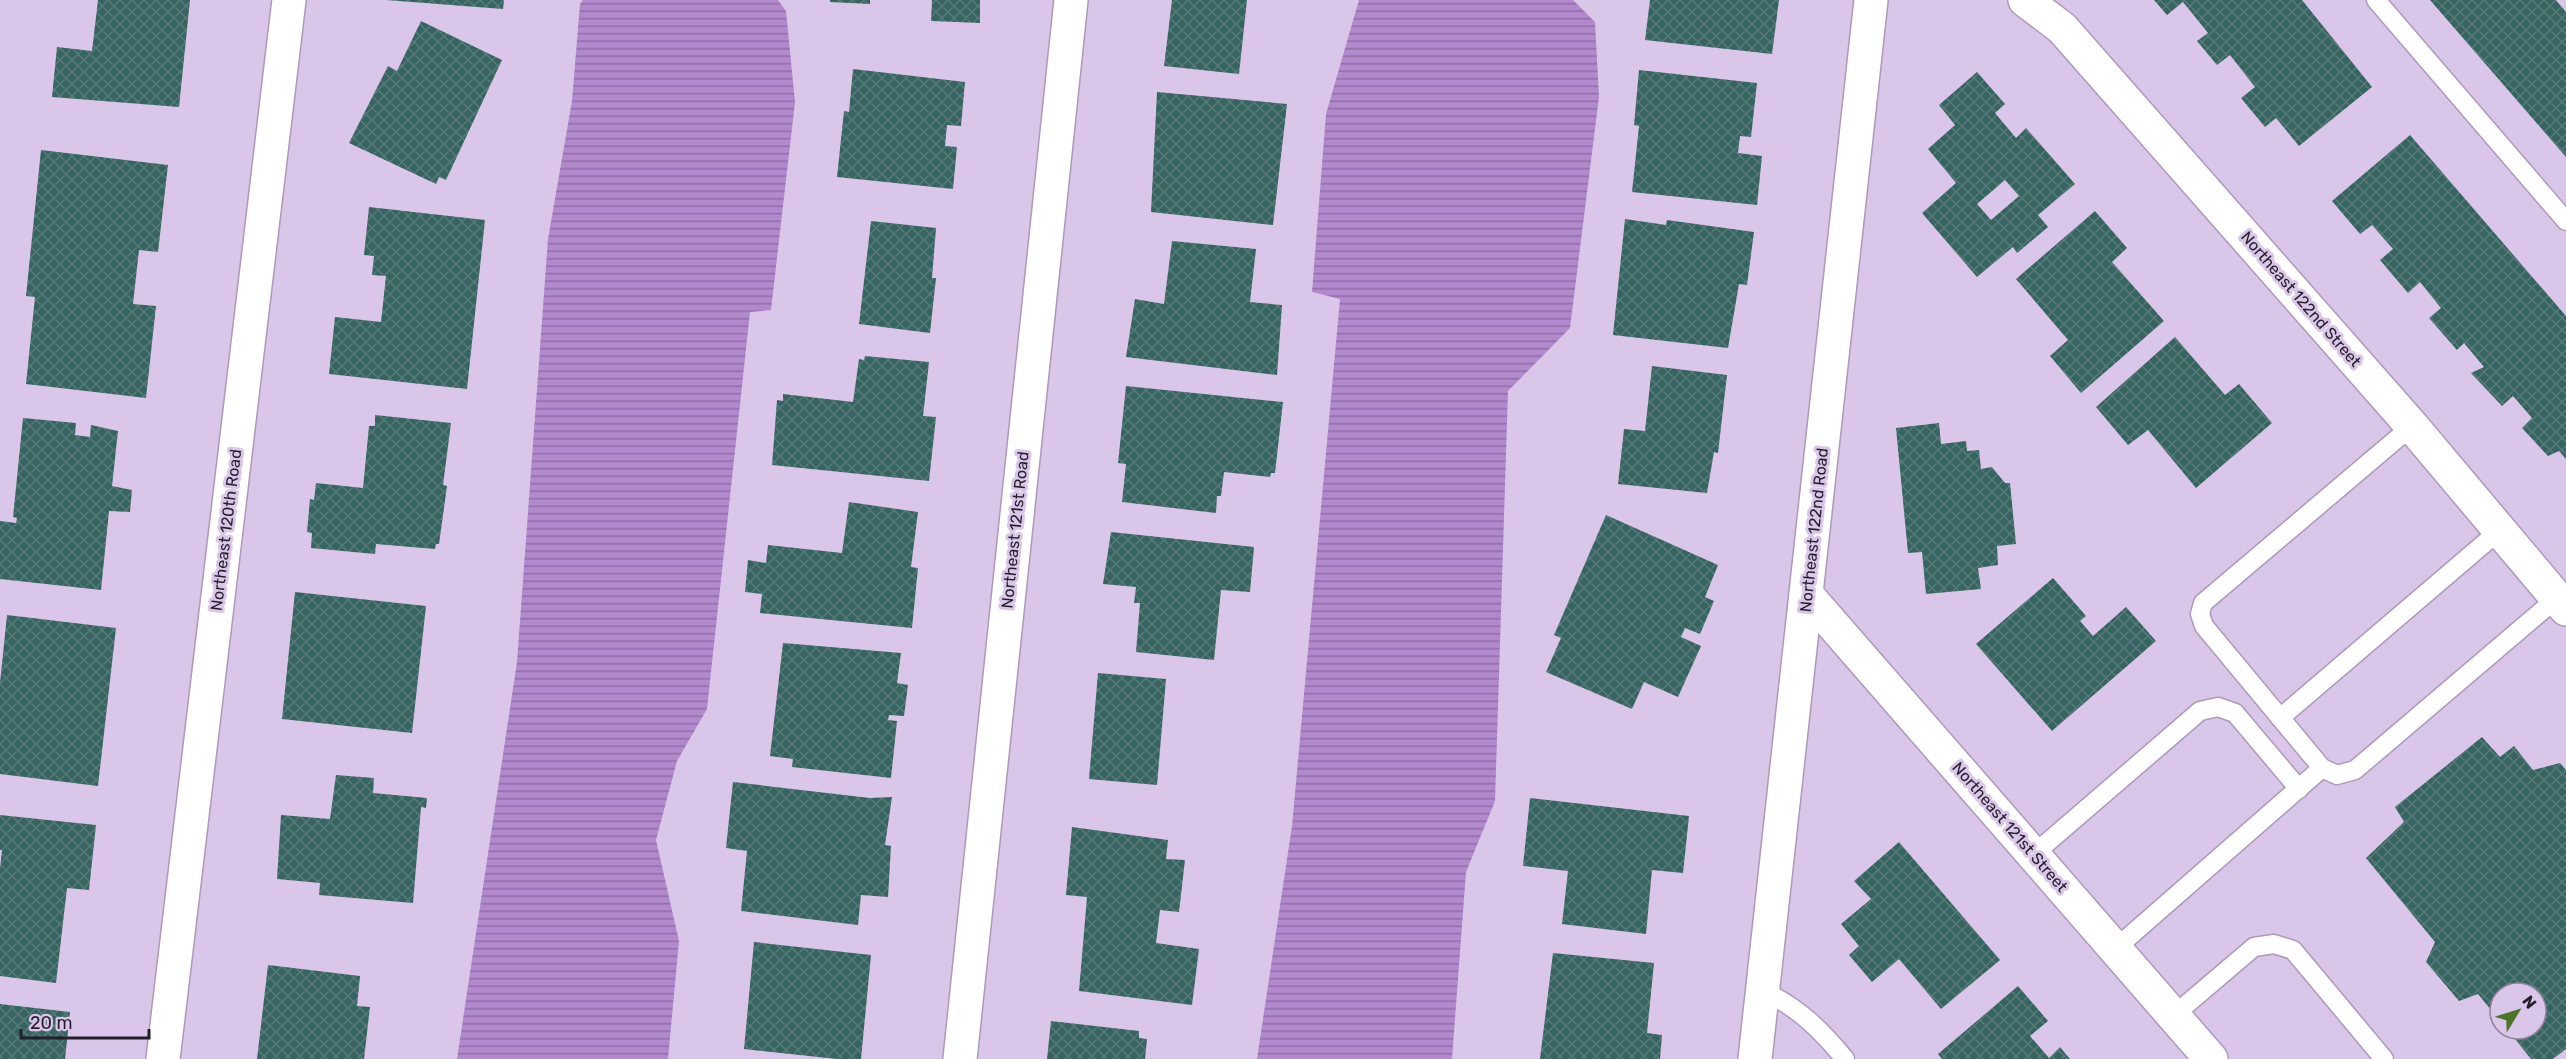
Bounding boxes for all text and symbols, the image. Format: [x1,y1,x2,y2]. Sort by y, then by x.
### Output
street label: Northeast 122nd Street [2237,227,2365,371]
street label: Northeast 122nd Road [1796,447,1832,613]
street label: Northeast 120th Road [207,448,245,612]
street label: Northeast 121st Road [997,451,1033,609]
street label: Northeast 121st Street [1948,758,2072,896]
north arrow [2488,981,2548,1041]
text: N [2518,992,2540,1012]
scale bar [21,1002,148,1040]
text: 20 m [30,1012,72,1034]

